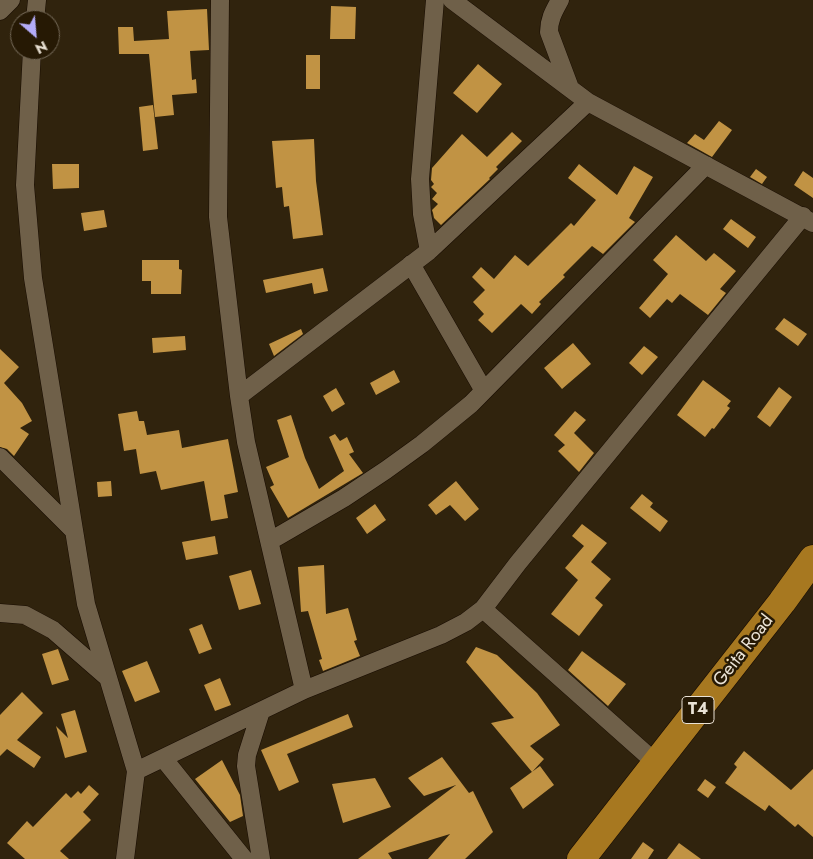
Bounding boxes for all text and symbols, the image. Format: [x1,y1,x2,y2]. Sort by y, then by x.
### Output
north arrow [10,10,60,60]
text: N [32,36,51,59]
street label: Geita Road [709,611,779,691]
road number: T4 [682,696,714,724]

